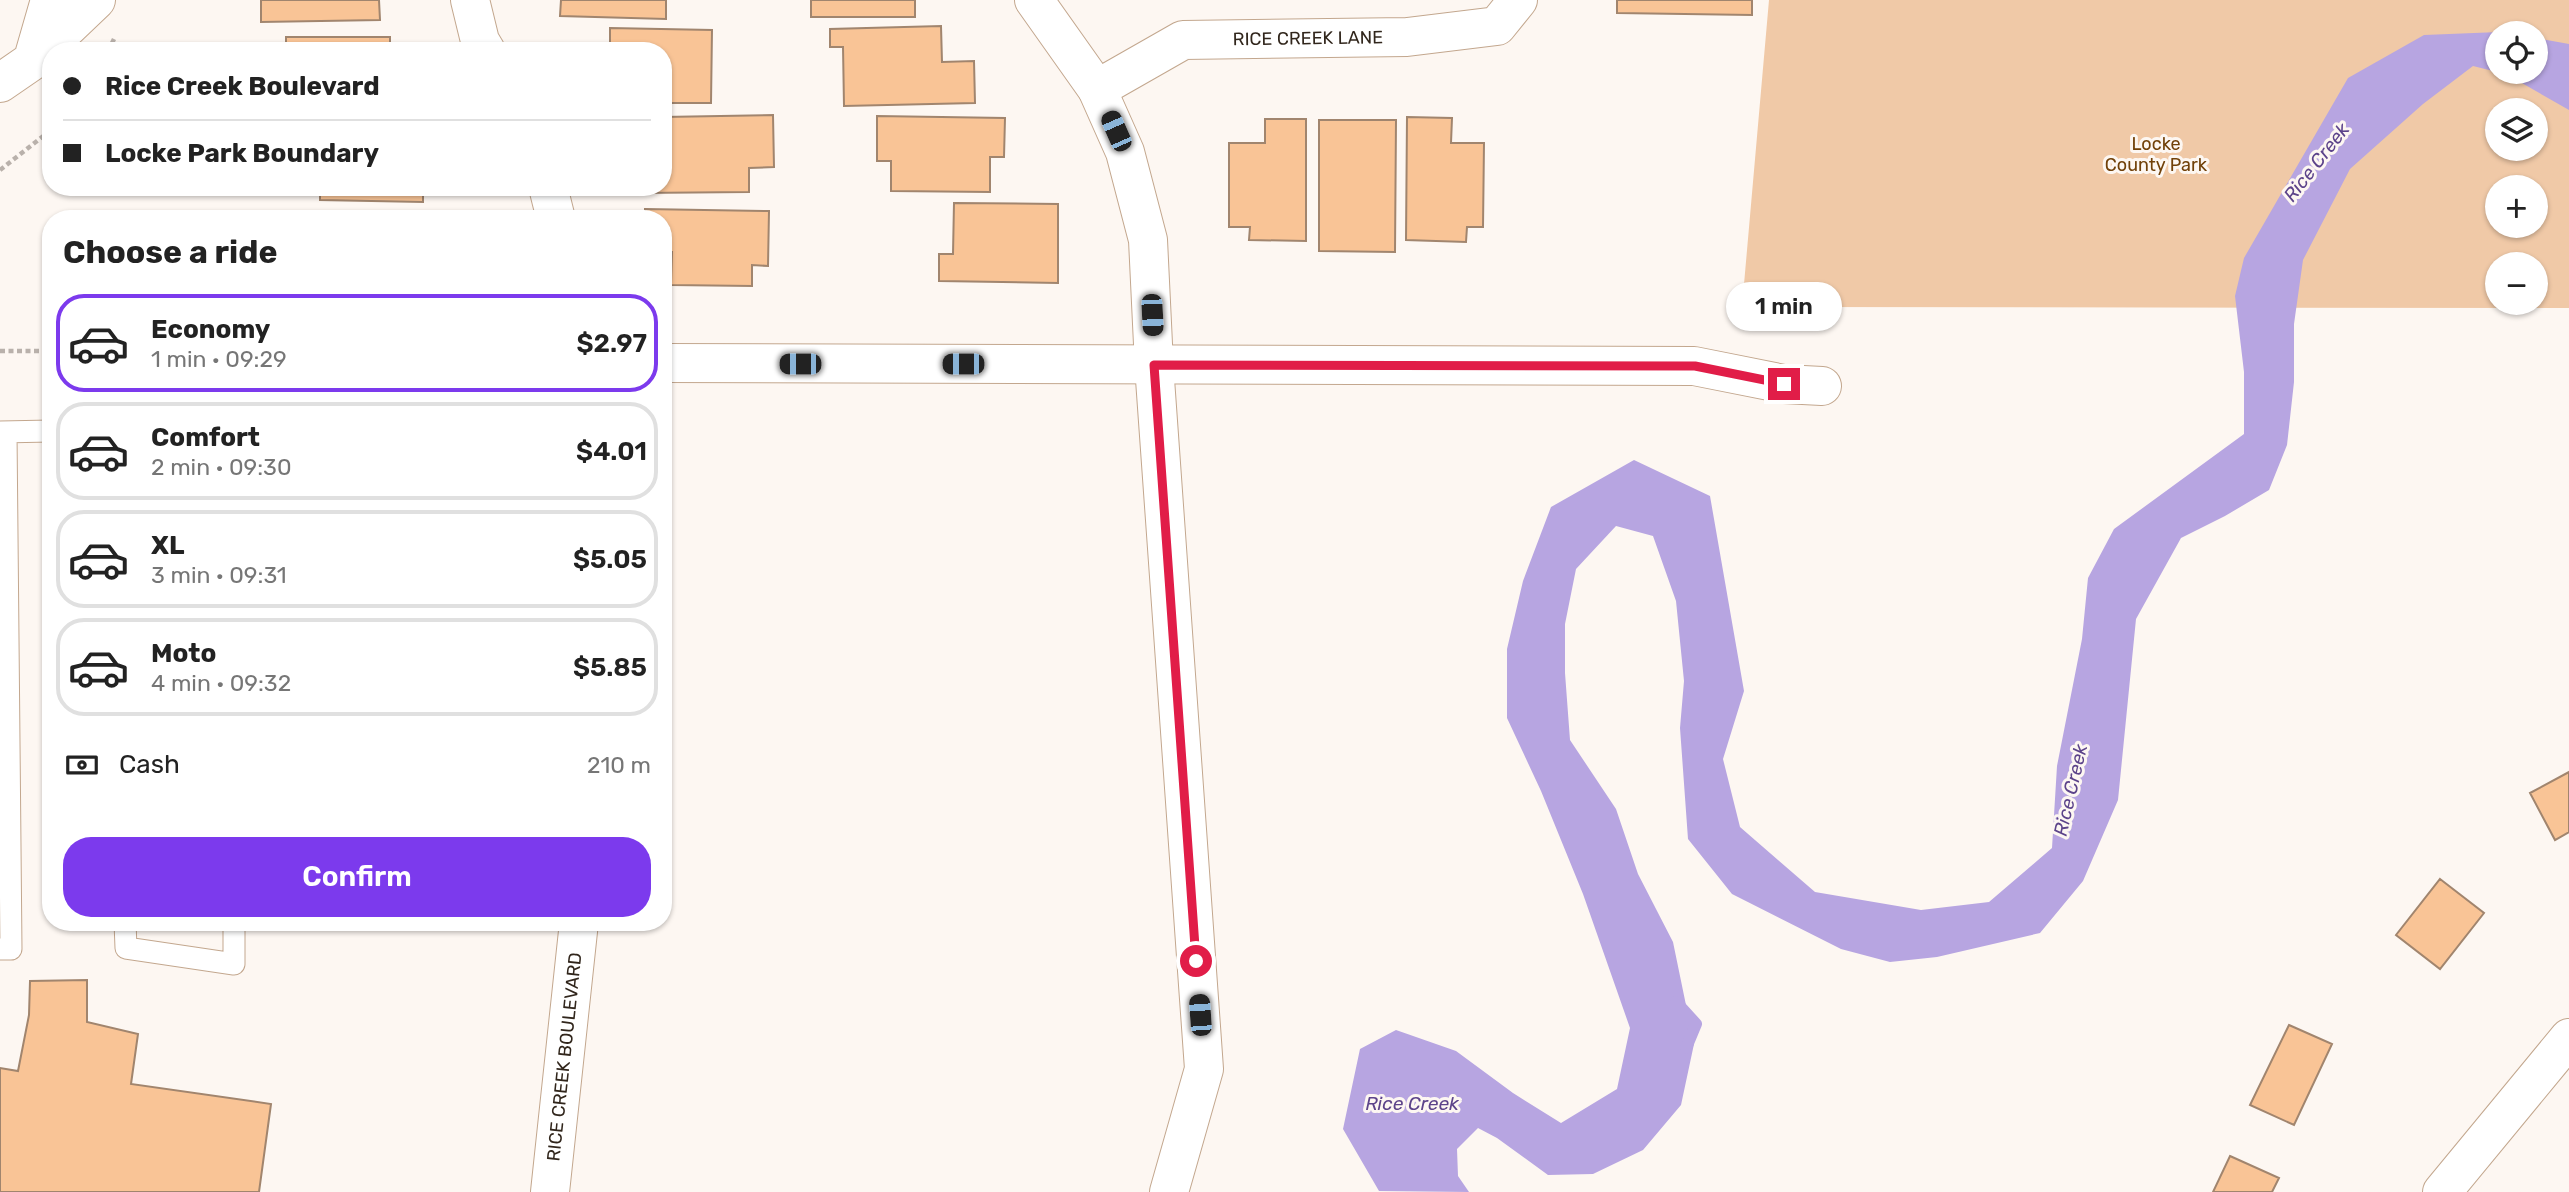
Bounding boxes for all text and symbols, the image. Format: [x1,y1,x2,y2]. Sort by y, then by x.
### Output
map controls [2485,21,2548,315]
button: locate [2485,21,2548,84]
street label: RICE CREEK LANE [1233,26,1383,50]
text: Rice Creek Boulevard [105,71,380,102]
button: layers [2485,98,2548,161]
car [1098,108,1135,154]
water label: Rice Creek [2279,118,2354,206]
park label: Locke County Park [2105,133,2208,176]
text: Locke Park Boundary [105,138,379,169]
button: + [2485,175,2548,238]
text: Choose a ride [63,233,277,271]
button: − [2485,252,2548,315]
callout: 1 min [1726,282,1842,332]
text: 1 min [1755,292,1813,320]
car [1141,293,1164,337]
icon: car [67,312,130,375]
text: Economy [151,314,270,345]
text: $2.97 [577,328,647,359]
text: 1 min · 09:29 [151,345,287,373]
car [780,354,822,375]
car [943,354,985,375]
route end [1768,368,1800,400]
icon: car [67,420,130,483]
text: Comfort [151,422,260,453]
text: $4.01 [576,436,647,467]
text: 2 min · 09:30 [151,453,292,481]
icon: car [67,528,130,591]
text: XL [151,530,184,561]
text: $5.05 [573,544,647,575]
text: 3 min · 09:31 [151,561,287,589]
icon: car [67,636,130,699]
text: Moto [151,638,216,669]
text: $5.85 [573,652,647,683]
text: 4 min · 09:32 [151,669,291,697]
water label: Rice Creek [2049,742,2092,838]
icon: cash [63,746,101,784]
text: Cash [119,749,180,780]
text: 210 m [587,751,651,779]
button: Confirm [63,837,651,917]
route start [1180,945,1212,977]
street label: RICE CREEK BOULEVARD [542,951,587,1162]
car [1189,993,1212,1037]
water label: Rice Creek [1365,1092,1459,1115]

